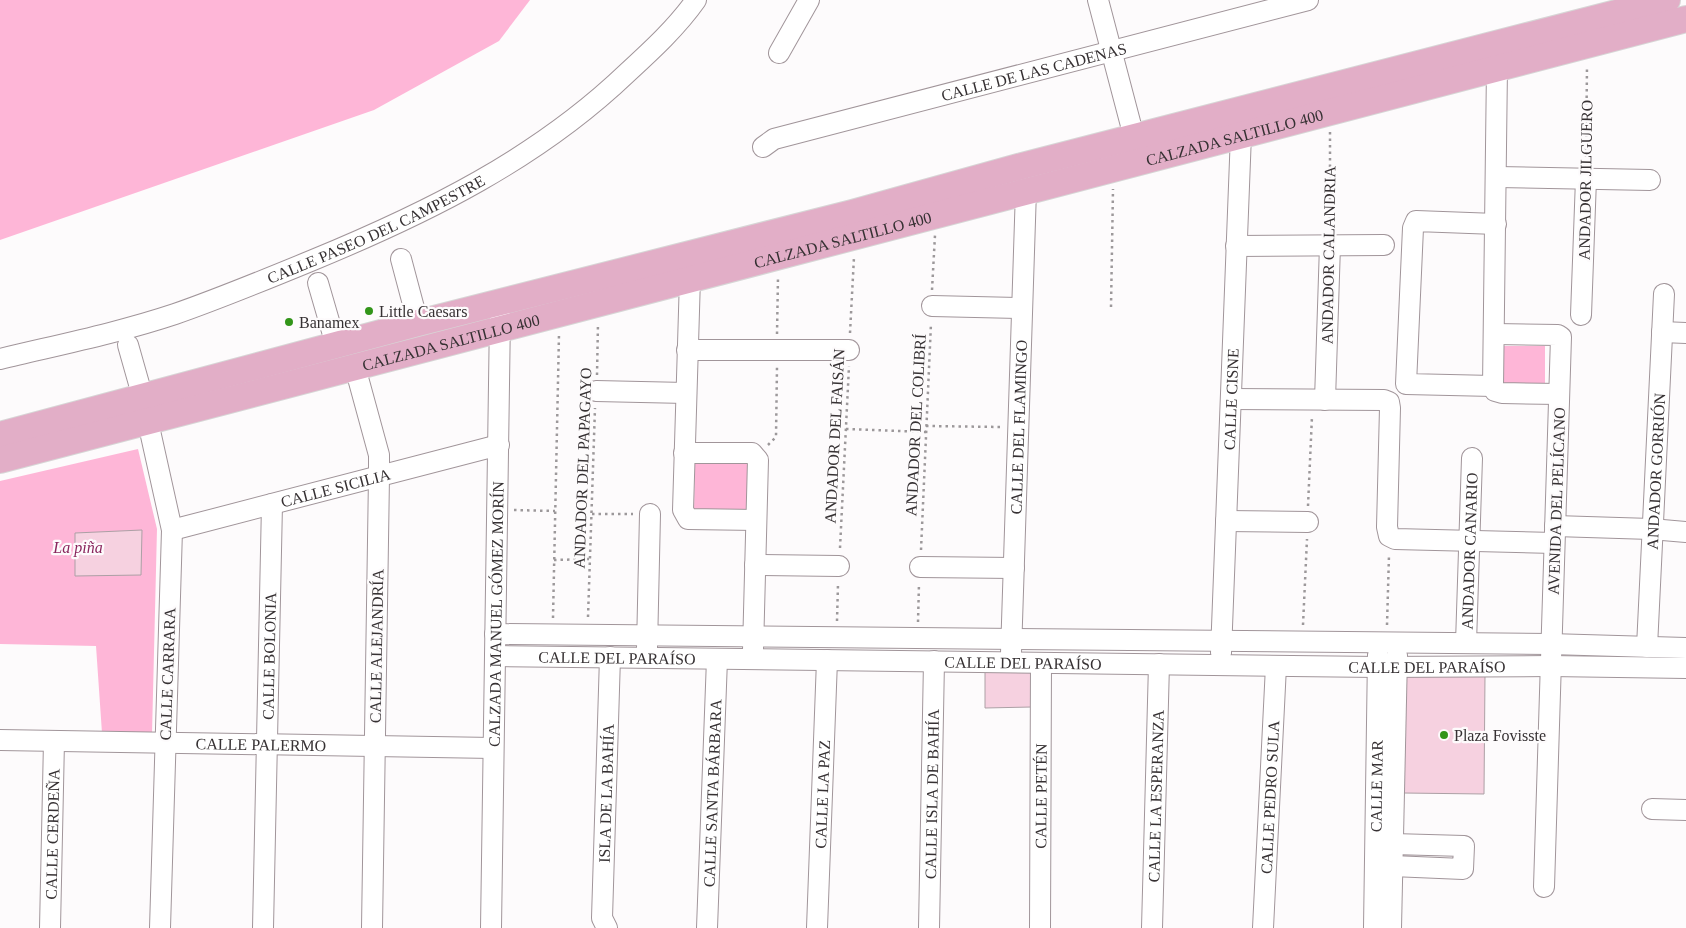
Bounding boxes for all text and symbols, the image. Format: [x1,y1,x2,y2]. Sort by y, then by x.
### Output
street label: CALLE DE LAS CADENAS [939,40,1128,104]
street label: ANDADOR JILGUERO [1576,100,1595,260]
street label: CALZADA SALTILLO 400 [1144,106,1325,169]
street label: ANDADOR CALANDRIA [1318,165,1339,344]
street label: CALLE PASEO DEL CAMPESTRE [265,172,488,287]
street label: CALZADA SALTILLO 400 [752,209,933,271]
place label: Little Caesars [379,303,467,320]
marker: Little Caesars [363,305,375,317]
street label: CALZADA SALTILLO 400 [360,311,541,374]
place label: Banamex [299,314,359,331]
marker: Banamex [283,316,295,328]
street label: ANDADOR DEL COLIBRÍ [901,333,929,517]
street label: CALLE DEL FLAMINGO [1007,340,1030,515]
street label: ANDADOR DEL FAISÁN [820,348,848,524]
street label: CALLE CISNE [1221,348,1242,450]
street label: ANDADOR DEL PAPAGAYO [570,367,595,569]
street label: ANDADOR GORRIÓN [1644,392,1668,550]
street label: AVENIDA DEL PELÍCANO [1544,407,1568,595]
street label: CALLE SICILIA [279,465,393,510]
street label: ANDADOR CANARIO [1458,472,1481,630]
street label: CALZADA MANUEL GÓMEZ MORÍN [486,481,507,747]
park label: La piña [52,539,103,557]
street label: CALLE ALEJANDRÍA [366,568,386,723]
street label: CALLE BOLONIA [259,592,279,720]
street label: CALLE CARRARA [157,607,178,741]
street label: CALLE DEL PARAÍSO [538,649,696,667]
street label: CALLE DEL PARAÍSO [944,654,1102,673]
street label: CALLE DEL PARAÍSO [1348,657,1506,676]
street label: CALLE SANTA BÁRBARA [701,698,725,887]
street label: CALLE ISLA DE BAHÍA [922,708,942,879]
street label: CALLE LA ESPERANZA [1145,709,1167,883]
street label: CALLE PEDRO SULA [1258,719,1282,874]
street label: ISLA DE LA BAHÍA [596,723,617,863]
place label: Plaza Fovisste [1454,727,1546,744]
marker: Plaza Fovisste [1438,729,1450,741]
street label: CALLE PALERMO [196,735,326,754]
street label: CALLE LA PAZ [812,739,833,849]
street label: CALLE MAR [1367,740,1386,832]
street label: CALLE PETÉN [1032,743,1050,849]
street label: CALLE CERDEÑA [43,768,62,900]

